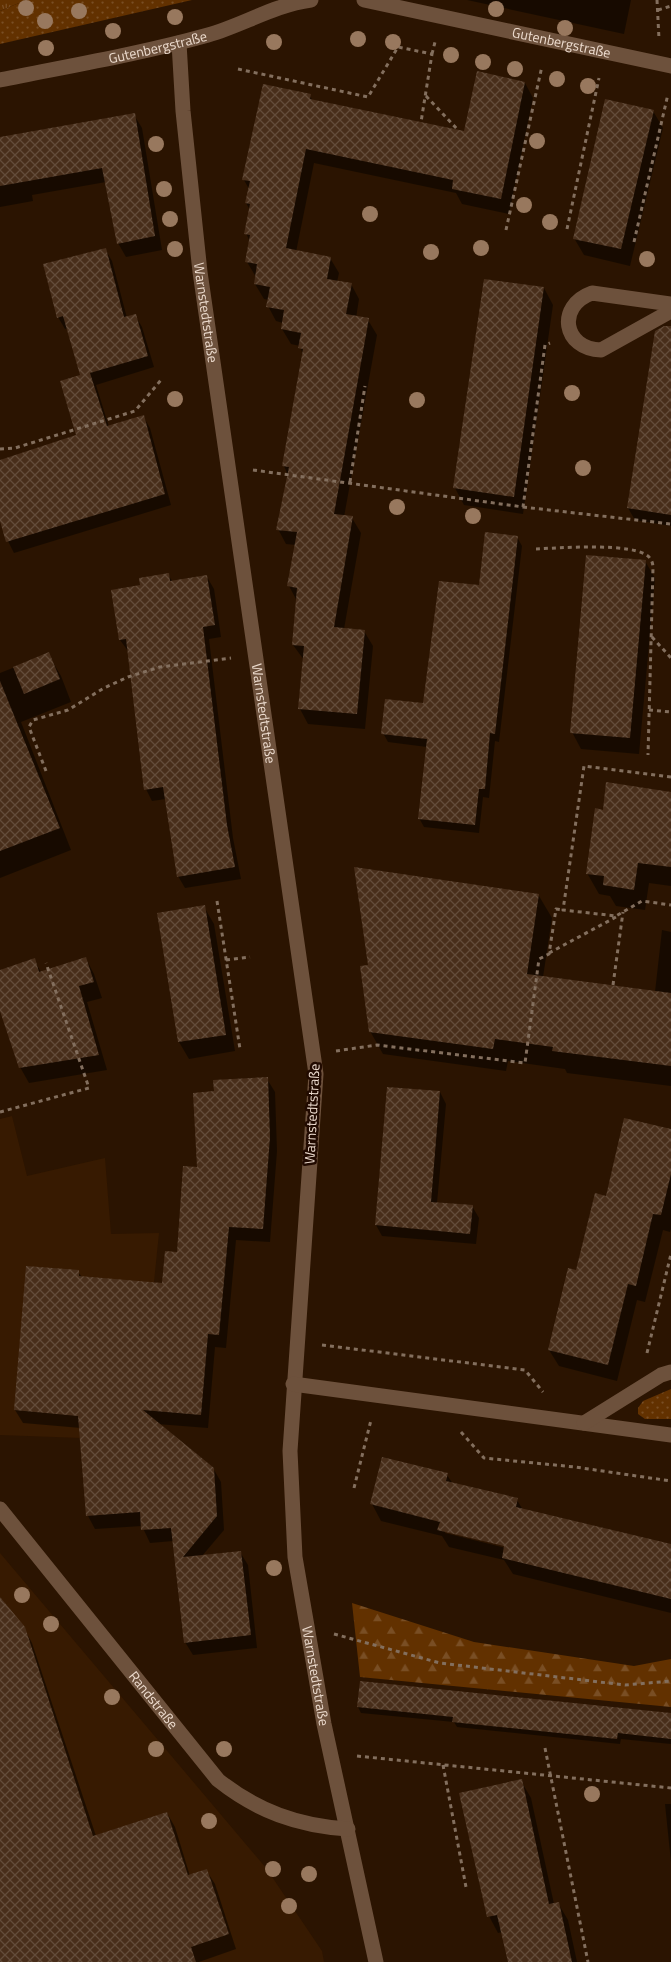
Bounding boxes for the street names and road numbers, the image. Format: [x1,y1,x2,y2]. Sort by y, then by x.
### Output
street label: Gutenbergstraße [510,21,613,63]
street label: Gutenbergstraße [106,25,209,68]
street label: Warnstedtstraße [189,261,224,364]
street label: Warnstedtstraße [247,662,282,765]
street label: Warnstedtstraße [298,1063,325,1165]
street label: Warnstedtstraße [297,1624,335,1727]
street label: Randstraße [124,1666,184,1733]

